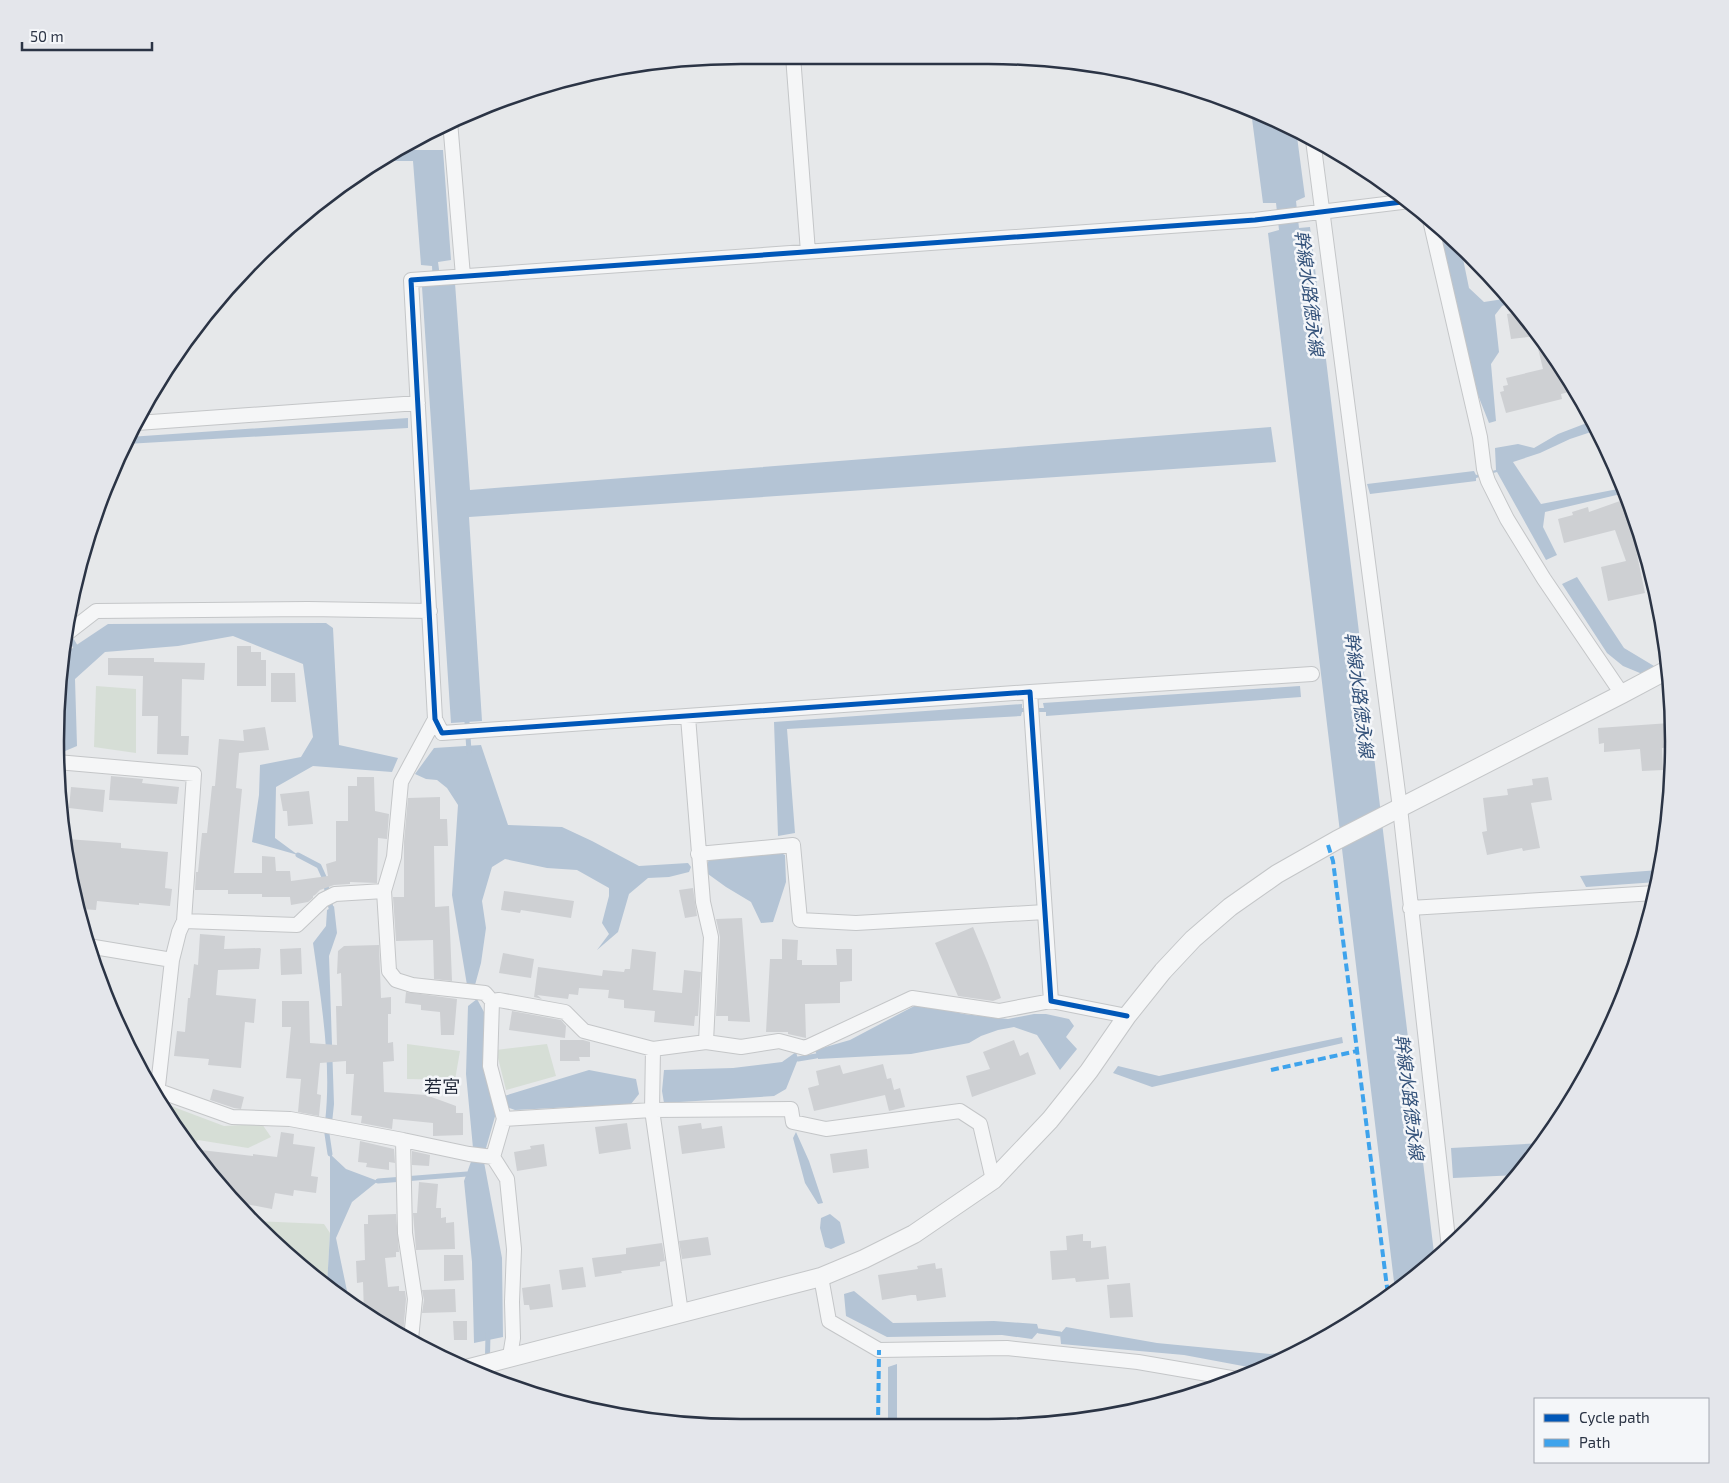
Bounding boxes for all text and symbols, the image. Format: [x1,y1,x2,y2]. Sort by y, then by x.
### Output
scale bar [22,20,152,52]
text: 50 m [30,27,64,45]
water label: 幹線水路徳永線 [1291,229,1329,359]
water label: 幹線水路徳永線 [1341,631,1379,761]
water label: 幹線水路徳永線 [1391,1033,1429,1163]
district label: 若宮 [424,1075,460,1097]
legend [1534,1398,1709,1463]
text: Cycle path [1579,1408,1650,1426]
text: Path [1579,1433,1610,1451]

